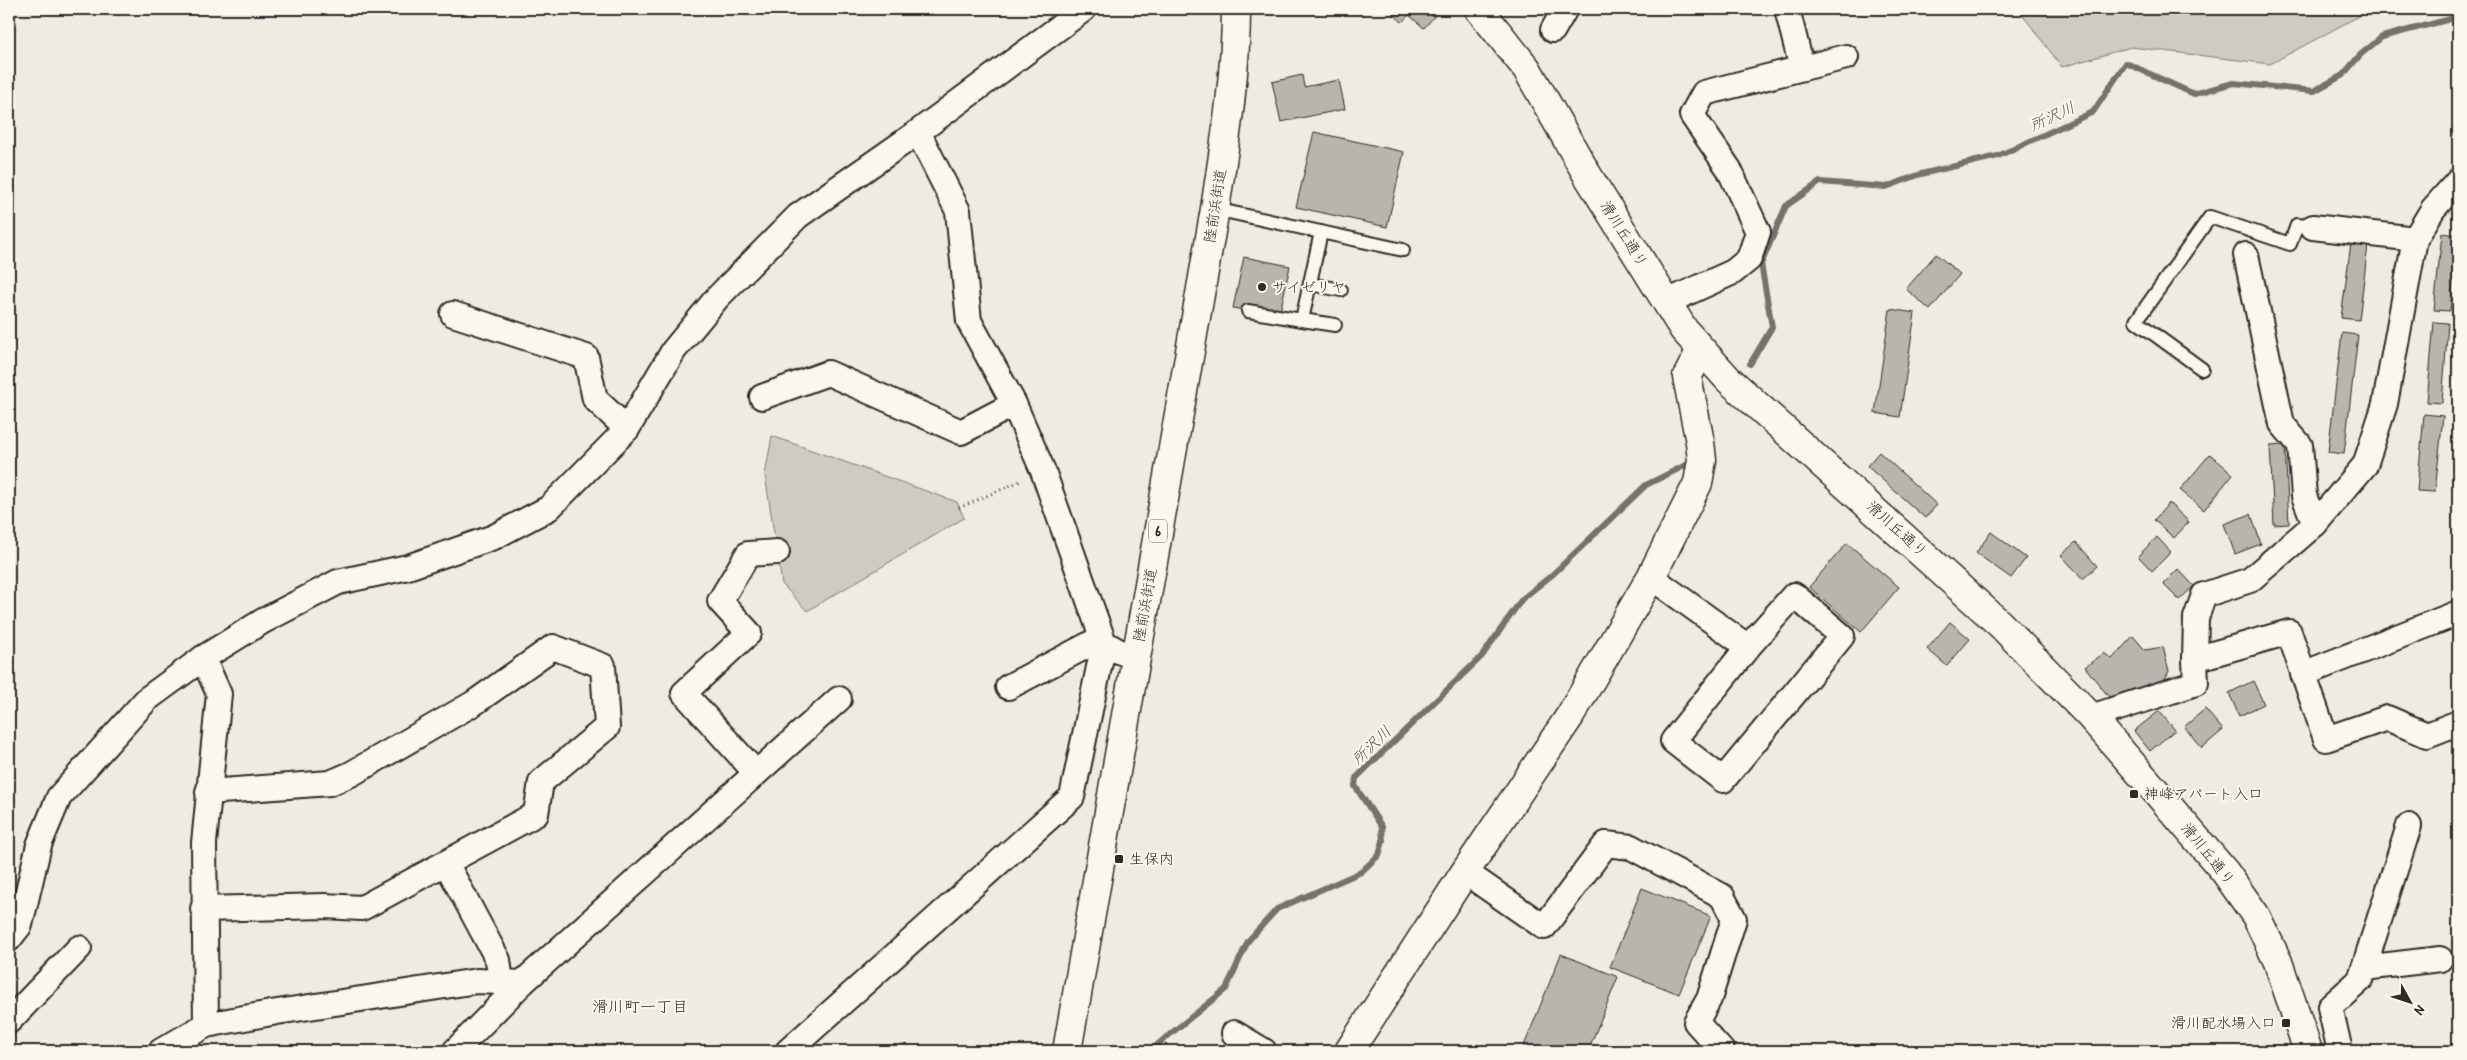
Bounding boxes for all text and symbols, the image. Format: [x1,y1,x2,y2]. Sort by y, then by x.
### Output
water label: 所沢川 [2026,96,2078,136]
street label: 陸前浜街道 [1198,167,1231,245]
street label: 滑川丘通り [1596,196,1653,271]
place label: サイゼリヤ [1272,276,1346,297]
marker: サイゼリヤ [1256,281,1268,293]
street label: 滑川丘通り [1862,496,1932,562]
road number: 6 [1149,520,1167,542]
street label: 陸前浜街道 [1128,566,1161,644]
water label: 所沢川 [1346,720,1396,770]
place label: 神峰アパート入口 [2144,783,2263,804]
marker: 神峰アパート入口 [2128,788,2140,800]
street label: 滑川丘通り [2177,818,2240,889]
place label: 生保内 [1129,848,1174,869]
marker: 生保内 [1113,853,1125,865]
north arrow [2384,978,2434,1028]
district label: 滑川町一丁目 [592,995,688,1017]
text: N [2410,1002,2430,1020]
place label: 滑川配水場入口 [2171,1012,2276,1033]
marker: 滑川配水場入口 [2280,1017,2292,1029]

